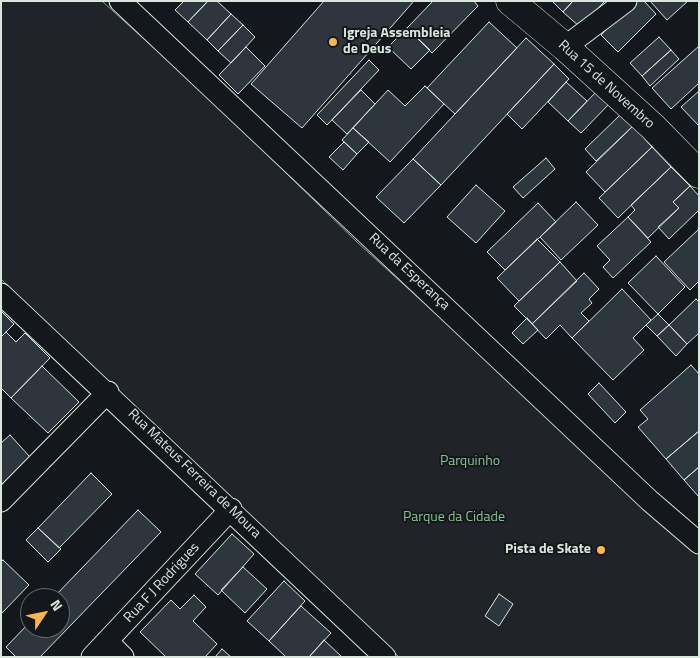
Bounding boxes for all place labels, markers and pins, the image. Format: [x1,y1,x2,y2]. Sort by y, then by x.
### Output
place label: Igreja Assembleia de Deus [343,26,450,58]
marker: Igreja Assembleia de Deus [327,36,339,48]
place label: Pista de Skate [505,542,591,558]
marker: Pista de Skate [595,544,607,556]

